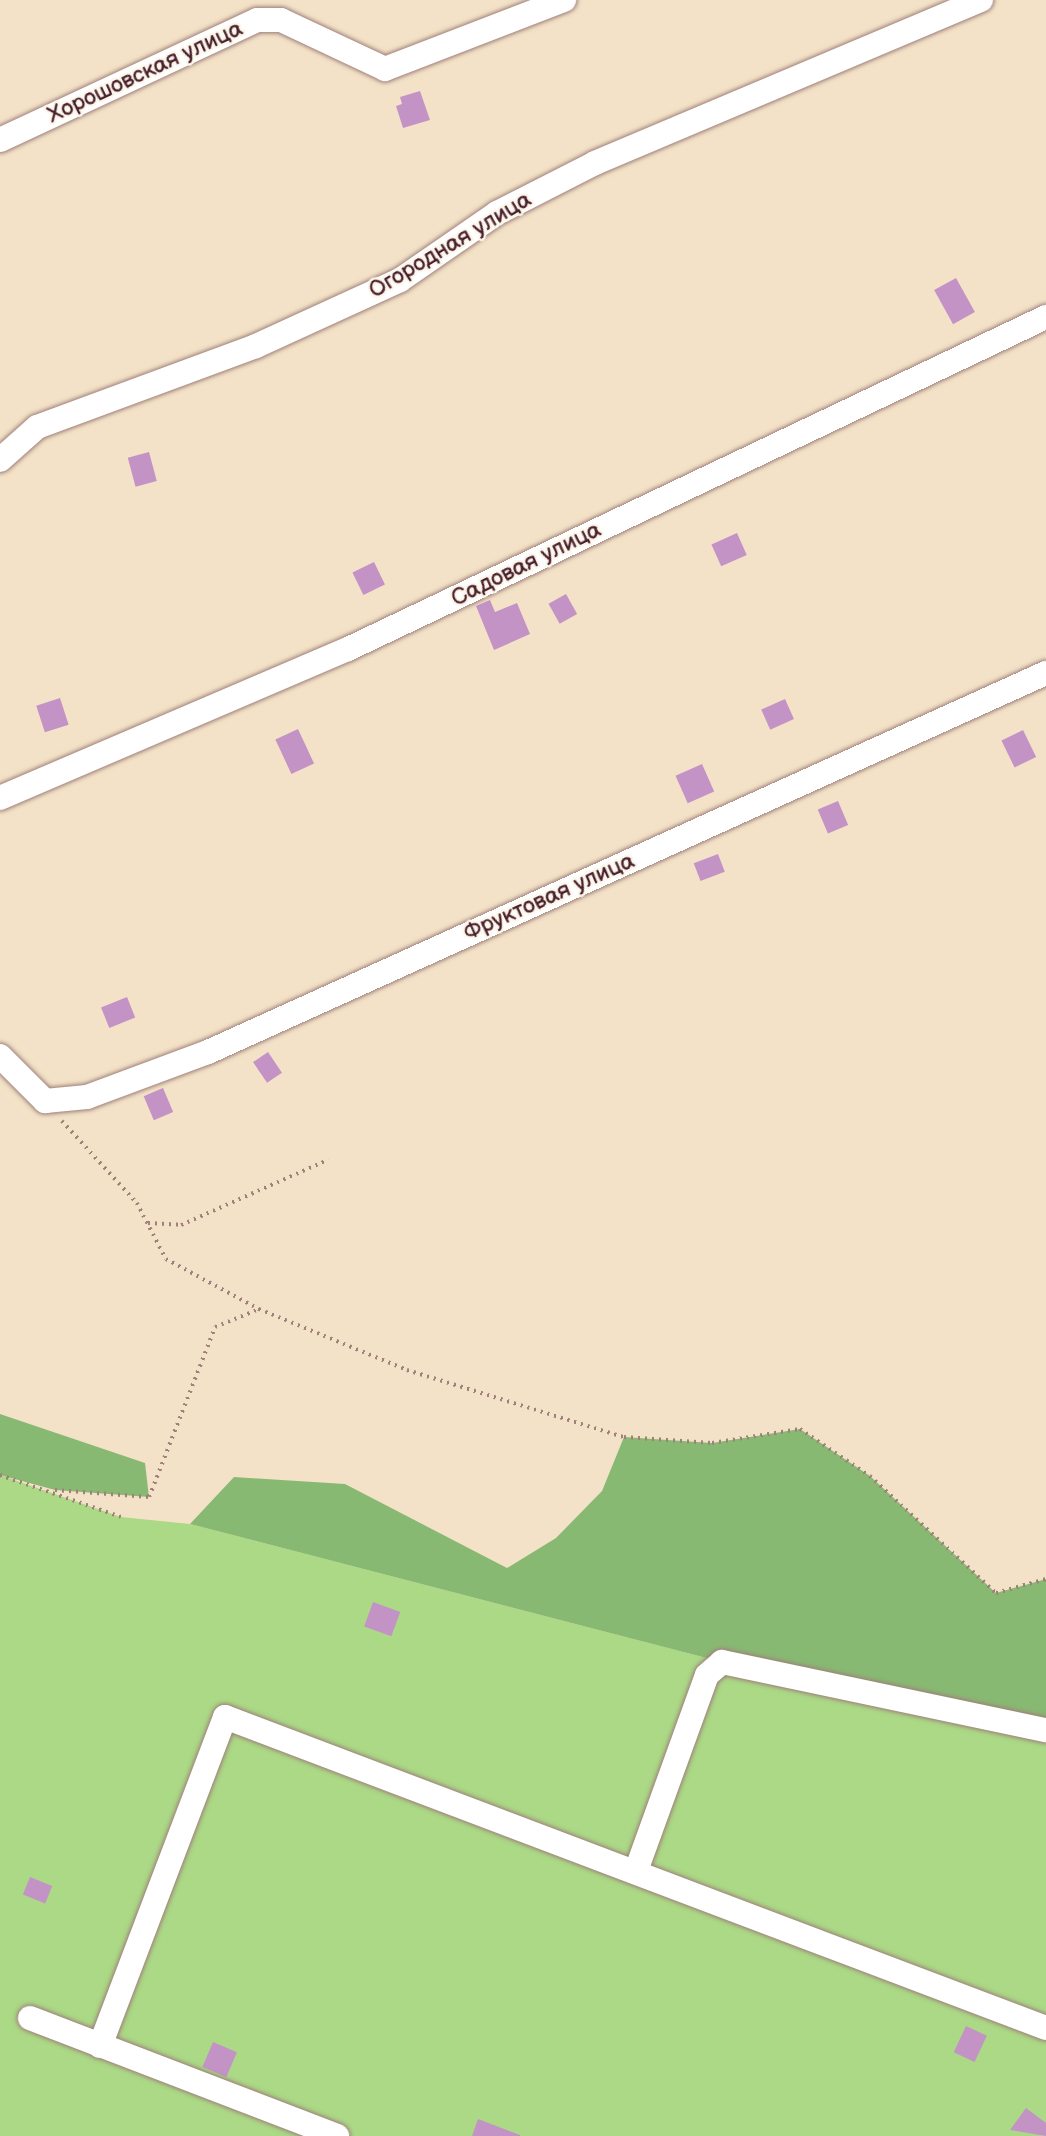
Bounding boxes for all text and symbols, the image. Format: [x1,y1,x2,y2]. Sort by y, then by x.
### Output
street label: Хорошовская улица [43,15,247,129]
street label: Огородная улица [364,186,536,304]
street label: Садовая улица [447,516,605,612]
street label: Фруктовая улица [459,847,639,947]

